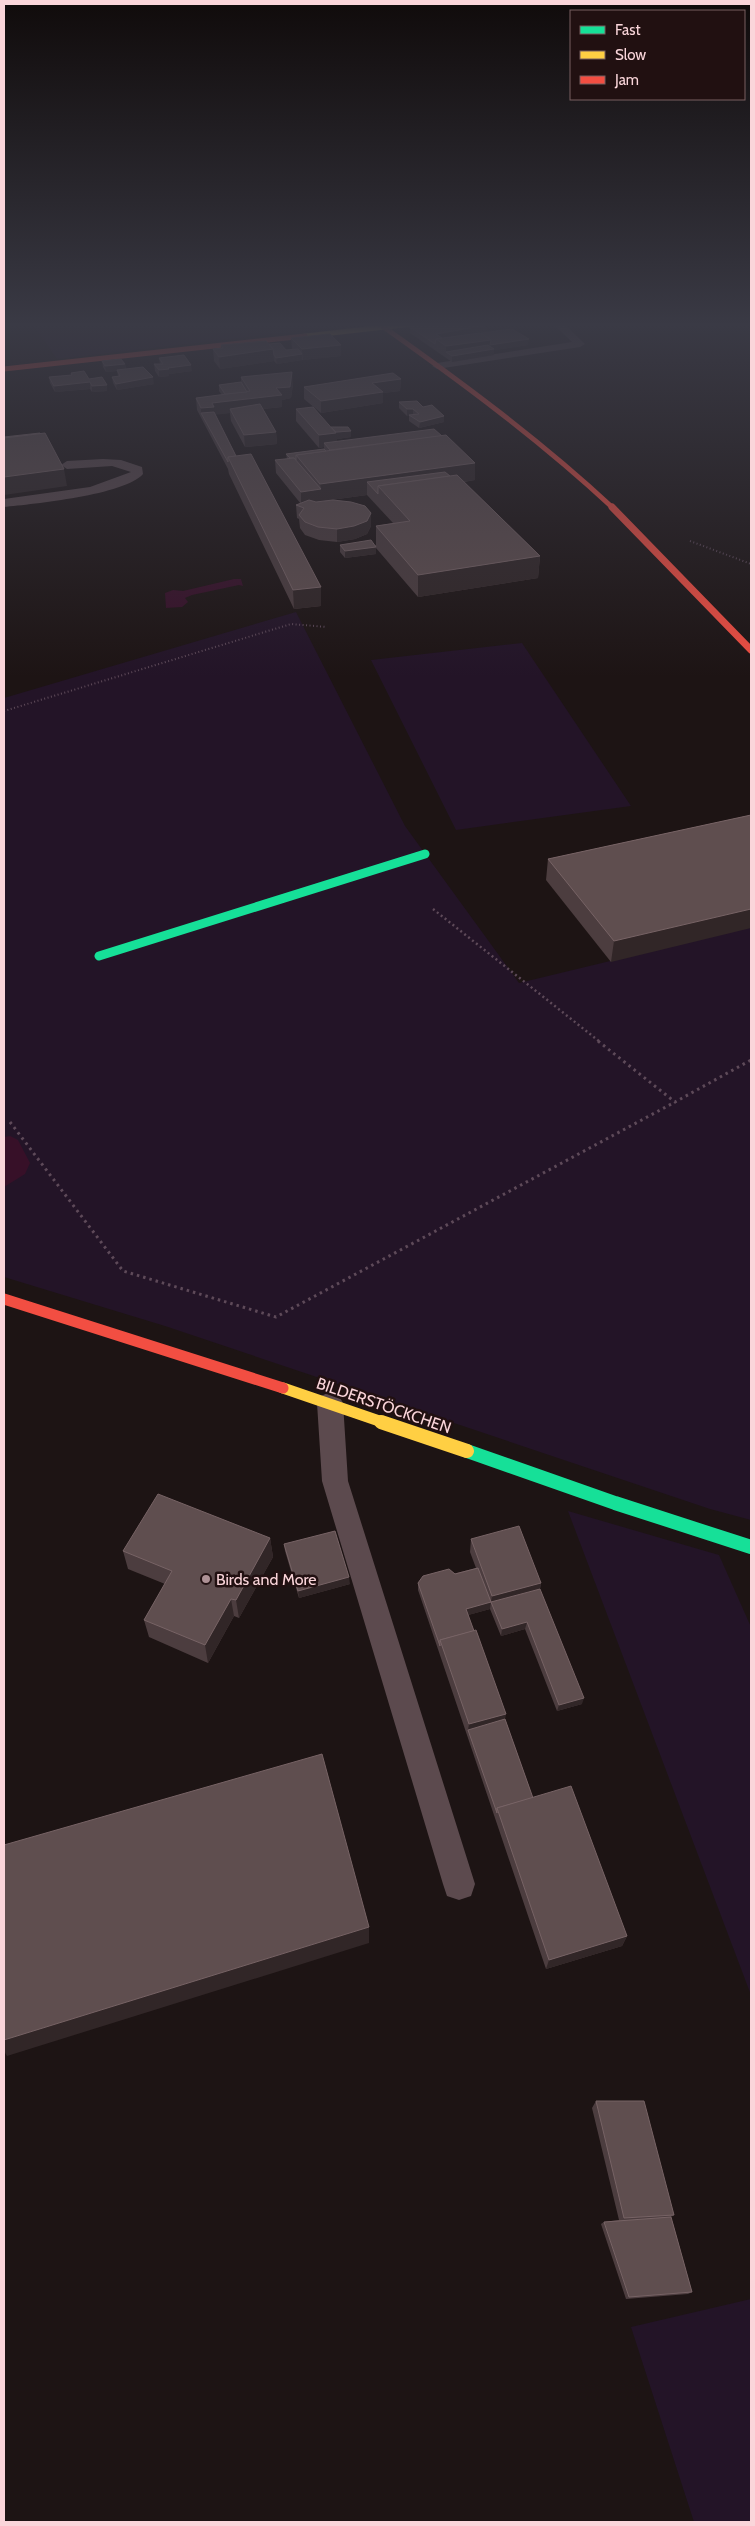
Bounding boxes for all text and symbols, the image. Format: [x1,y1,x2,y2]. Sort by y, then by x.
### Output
legend [570,10,745,100]
text: Fast [615,21,640,39]
text: Slow [615,46,646,64]
text: Jam [614,71,639,89]
street label: BILDERSTÖCKCHEN [314,1373,454,1437]
place label: Birds and More [216,1570,317,1589]
marker: Birds and More [200,1573,212,1585]

